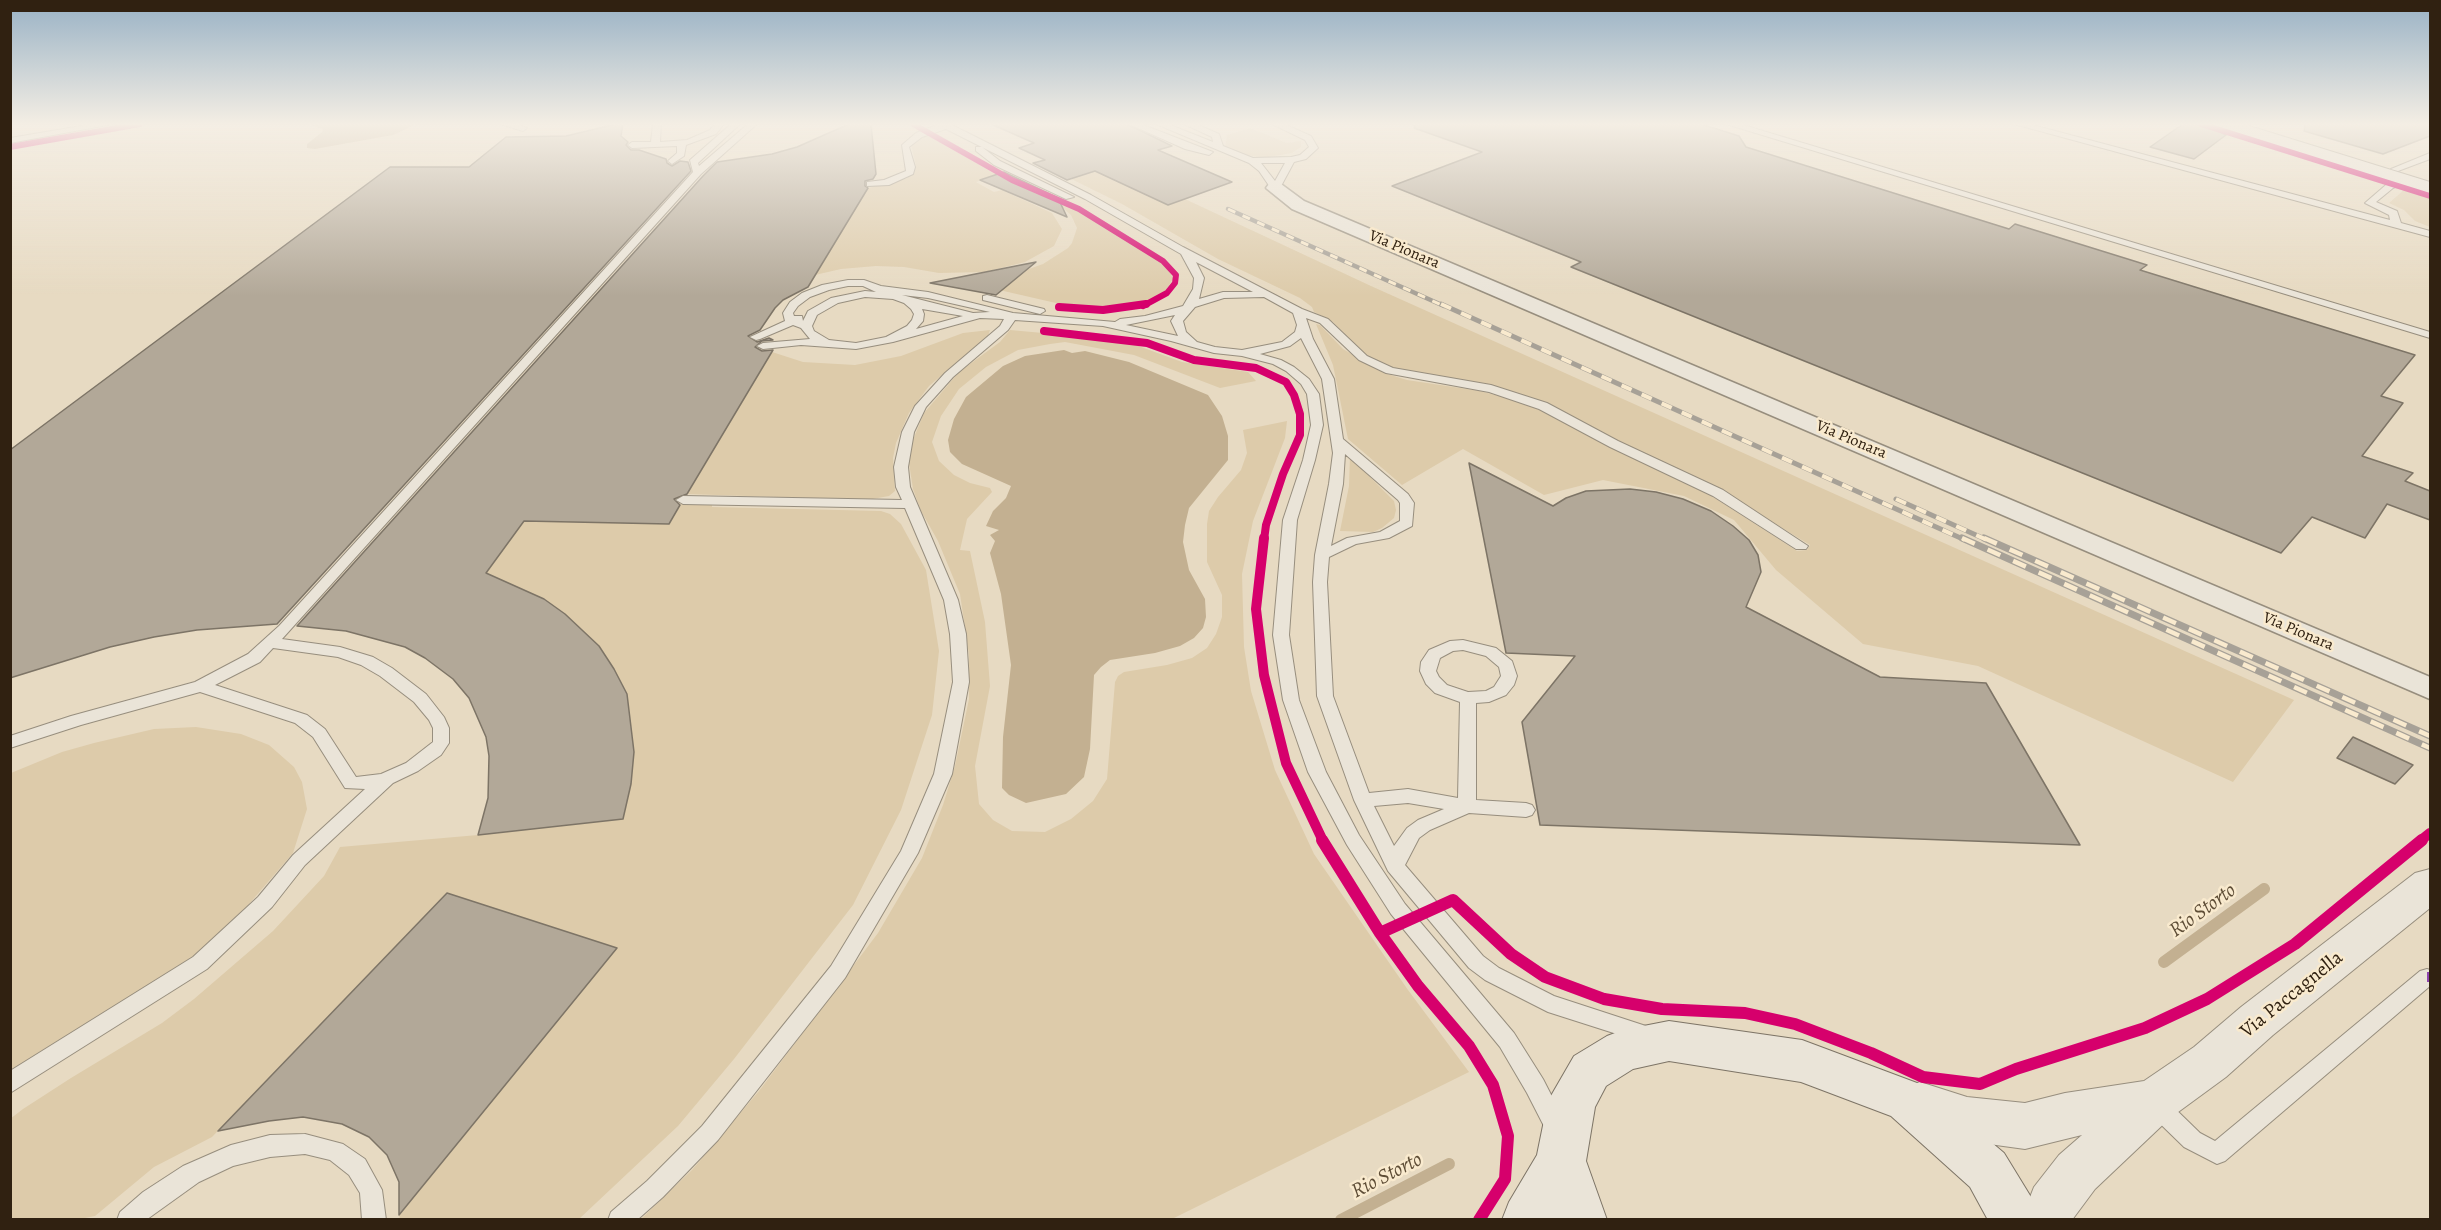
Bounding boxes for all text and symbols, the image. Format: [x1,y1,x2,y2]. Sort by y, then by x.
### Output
street label: Via Pionara [1366,227,1442,273]
street label: Via Pionara [1813,417,1889,463]
street label: Via Pionara [2260,609,2336,655]
water label: Rio Storto [2165,878,2241,944]
street label: Via Paccagnella [2236,946,2348,1044]
water label: Rio Storto [1347,1147,1427,1205]

